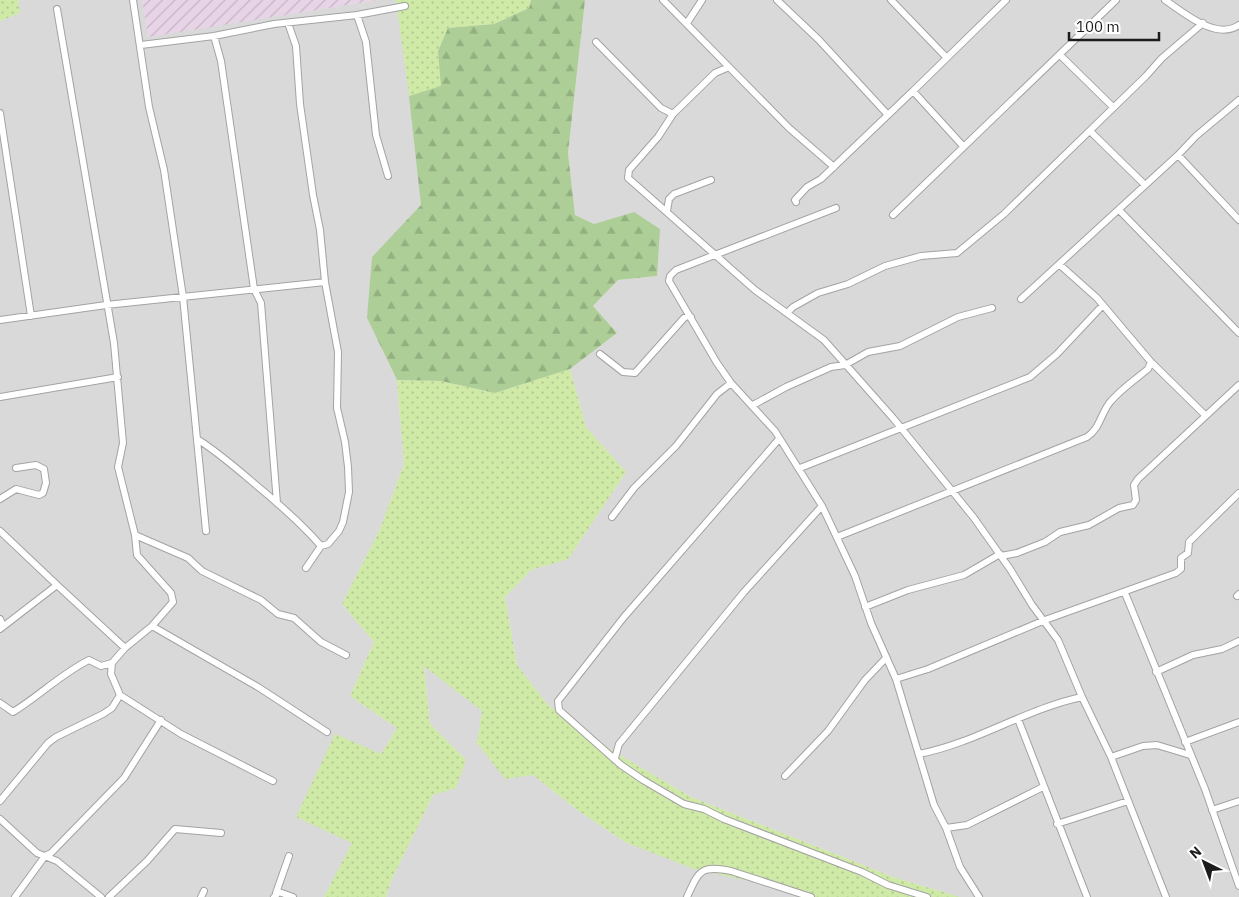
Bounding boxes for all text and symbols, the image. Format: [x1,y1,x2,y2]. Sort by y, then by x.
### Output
scale bar [1069,10,1159,42]
text: 100 m [1076,17,1120,36]
north arrow [1179,837,1229,887]
text: N [1186,842,1205,862]

